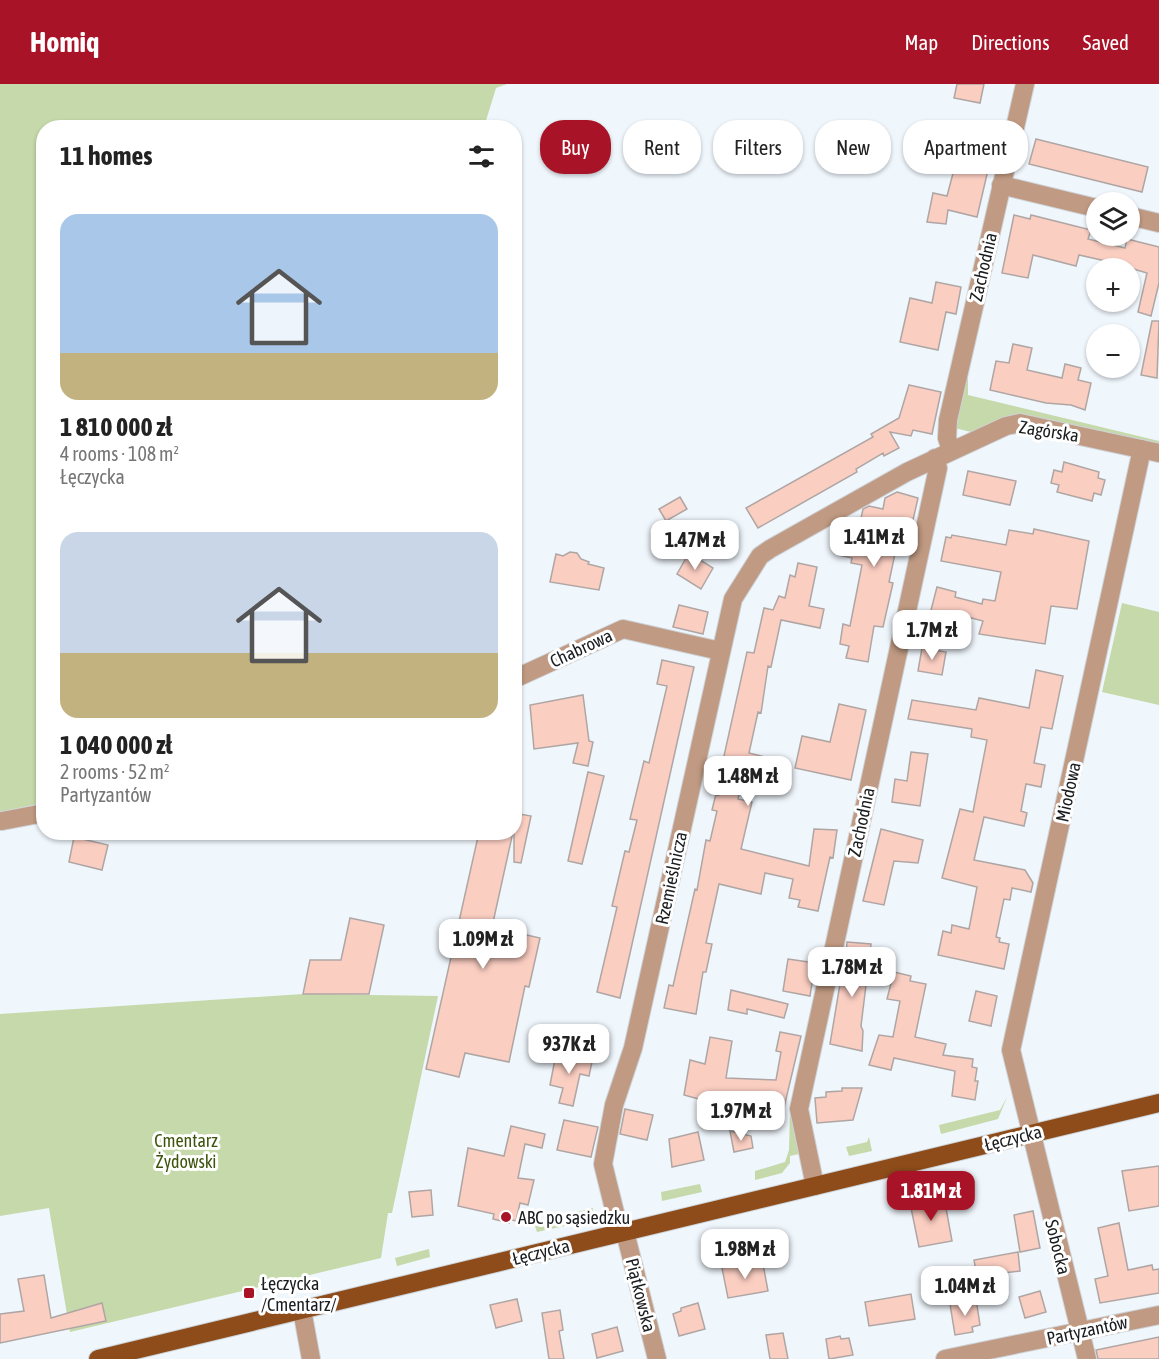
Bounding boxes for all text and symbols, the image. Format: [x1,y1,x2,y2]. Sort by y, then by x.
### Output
text: Homiq [30,26,99,58]
text: Map [904,30,938,54]
text: Directions [971,30,1050,54]
text: Saved [1083,30,1129,54]
chip: Buy [540,120,611,174]
chip: Rent [623,120,701,174]
chip: Filters [713,120,803,174]
chip: New [815,120,891,174]
chip: Apartment [903,120,1028,174]
icon: filters [465,140,498,173]
text: 11 homes [60,141,153,171]
map controls [1086,192,1140,378]
button: layers [1086,192,1140,246]
street label: Zachodnia [965,230,1001,304]
icon: home [225,253,333,361]
button: + [1086,258,1140,312]
button: − [1086,324,1140,378]
text: 1 810 000 zł [60,412,172,442]
street label: Zagórska [1018,416,1080,446]
text: 4 rooms · 108 m² [60,442,179,465]
text: Łęczycka [60,465,125,488]
pin: 1.41M zł [812,517,936,568]
pin: 1.47M zł [633,520,757,571]
text: 1.41M zł [844,525,904,548]
text: 1.47M zł [665,528,725,551]
icon: home [225,571,333,679]
pin: 1.7M zł [877,610,987,661]
text: 1.7M zł [907,618,958,641]
street label: Chabrowa [547,624,615,672]
text: 1 040 000 zł [60,730,172,760]
pin: 1.48M zł [686,756,810,807]
text: 2 rooms · 52 m² [60,760,170,783]
street label: Miodowa [1051,760,1085,824]
text: 1.48M zł [718,764,778,787]
text: Partyzantów [60,783,151,806]
street label: Zachodnia [843,786,879,858]
street label: Rzemieślnicza [651,830,691,926]
pin: 1.09M zł [421,919,545,970]
text: 1.09M zł [453,927,513,950]
pin: 1.78M zł [790,947,914,998]
text: 1.78M zł [822,955,882,978]
pin: 937K zł [514,1024,624,1075]
text: 937K zł [542,1032,596,1055]
pin: 1.97M zł [679,1091,803,1142]
text: 1.97M zł [711,1099,771,1122]
street label: Łęczycka [982,1121,1044,1155]
park label: Cmentarz Żydowski [154,1130,218,1172]
pin: 1.81M zł [869,1171,993,1222]
text: 1.81M zł [901,1179,961,1202]
place label: ABC po sąsiedzku [518,1207,630,1228]
marker: ABC po sąsiedzku [499,1210,513,1224]
street label: Sobocka [1041,1217,1075,1277]
pin: 1.98M zł [683,1229,807,1280]
street label: Łęczycka [510,1235,572,1269]
text: 1.98M zł [715,1237,775,1260]
street label: Piątkowska [622,1256,660,1334]
pin: 1.04M zł [903,1266,1027,1317]
place label: Łęczycka /Cmentarz/ [261,1273,336,1315]
text: 1.04M zł [935,1274,995,1297]
marker: Łęczycka /Cmentarz/ [242,1286,256,1300]
street label: Partyzantów [1045,1311,1130,1349]

